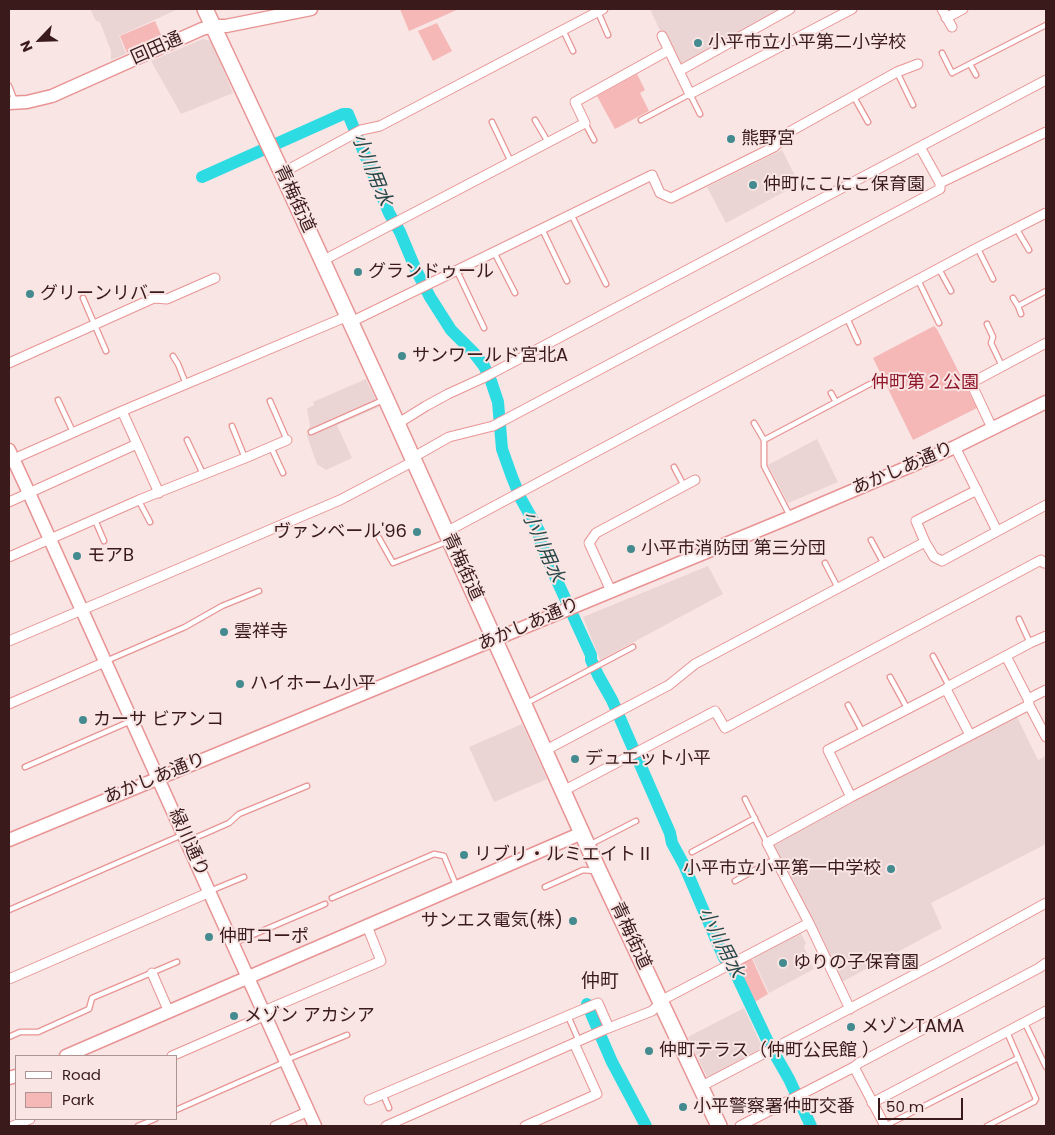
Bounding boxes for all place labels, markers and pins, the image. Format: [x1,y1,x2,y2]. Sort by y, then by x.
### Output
place label: 小平市立小平第二小学校 [708,32,906,54]
marker: 小平市立小平第二小学校 [692,37,704,49]
place label: 熊野宮 [741,128,795,150]
marker: 熊野宮 [725,133,737,145]
place label: 仲町にこにこ保育園 [763,174,925,196]
marker: 仲町にこにこ保育園 [747,179,759,191]
place label: グランドゥール [368,261,494,283]
marker: グランドゥール [352,266,364,278]
place label: グリーンリバー [40,283,166,305]
marker: グリーンリバー [24,288,36,300]
place label: サンワールド宮北A [412,345,568,367]
marker: サンワールド宮北A [396,350,408,362]
place label: ヴァンベール'96 [273,521,407,543]
marker: ヴァンベール'96 [411,526,423,538]
place label: 小平市消防団 第三分団 [641,538,826,560]
marker: 小平市消防団 第三分団 [625,543,637,555]
place label: モアB [87,545,134,567]
marker: モアB [71,550,83,562]
place label: 雲祥寺 [234,621,288,643]
marker: 雲祥寺 [218,626,230,638]
place label: ハイホーム小平 [250,673,376,695]
marker: ハイホーム小平 [234,678,246,690]
place label: カーサ ビアンコ [93,709,224,731]
marker: カーサ ビアンコ [77,714,89,726]
place label: デュエット小平 [585,748,711,770]
marker: デュエット小平 [569,753,581,765]
place label: リブリ・ルミエイトⅡ [474,844,654,866]
marker: リブリ・ルミエイトⅡ [458,849,470,861]
place label: 小平市立小平第一中学校 [683,858,881,880]
marker: 小平市立小平第一中学校 [885,863,897,875]
place label: サンエス電気(株) [421,910,563,932]
marker: サンエス電気(株) [567,915,579,927]
place label: 仲町コーポ [219,926,309,948]
marker: 仲町コーポ [203,931,215,943]
place label: ゆりの子保育園 [793,952,919,974]
marker: ゆりの子保育園 [777,957,789,969]
place label: メゾン アカシア [244,1005,375,1027]
marker: メゾン アカシア [228,1010,240,1022]
place label: メゾンTAMA [861,1016,964,1038]
marker: メゾンTAMA [845,1021,857,1033]
place label: 仲町テラス（仲町公民館 ） [659,1040,880,1062]
marker: 仲町テラス（仲町公民館 ） [643,1045,655,1057]
place label: 小平警察署仲町交番 [693,1096,855,1118]
marker: 小平警察署仲町交番 [677,1101,689,1113]

